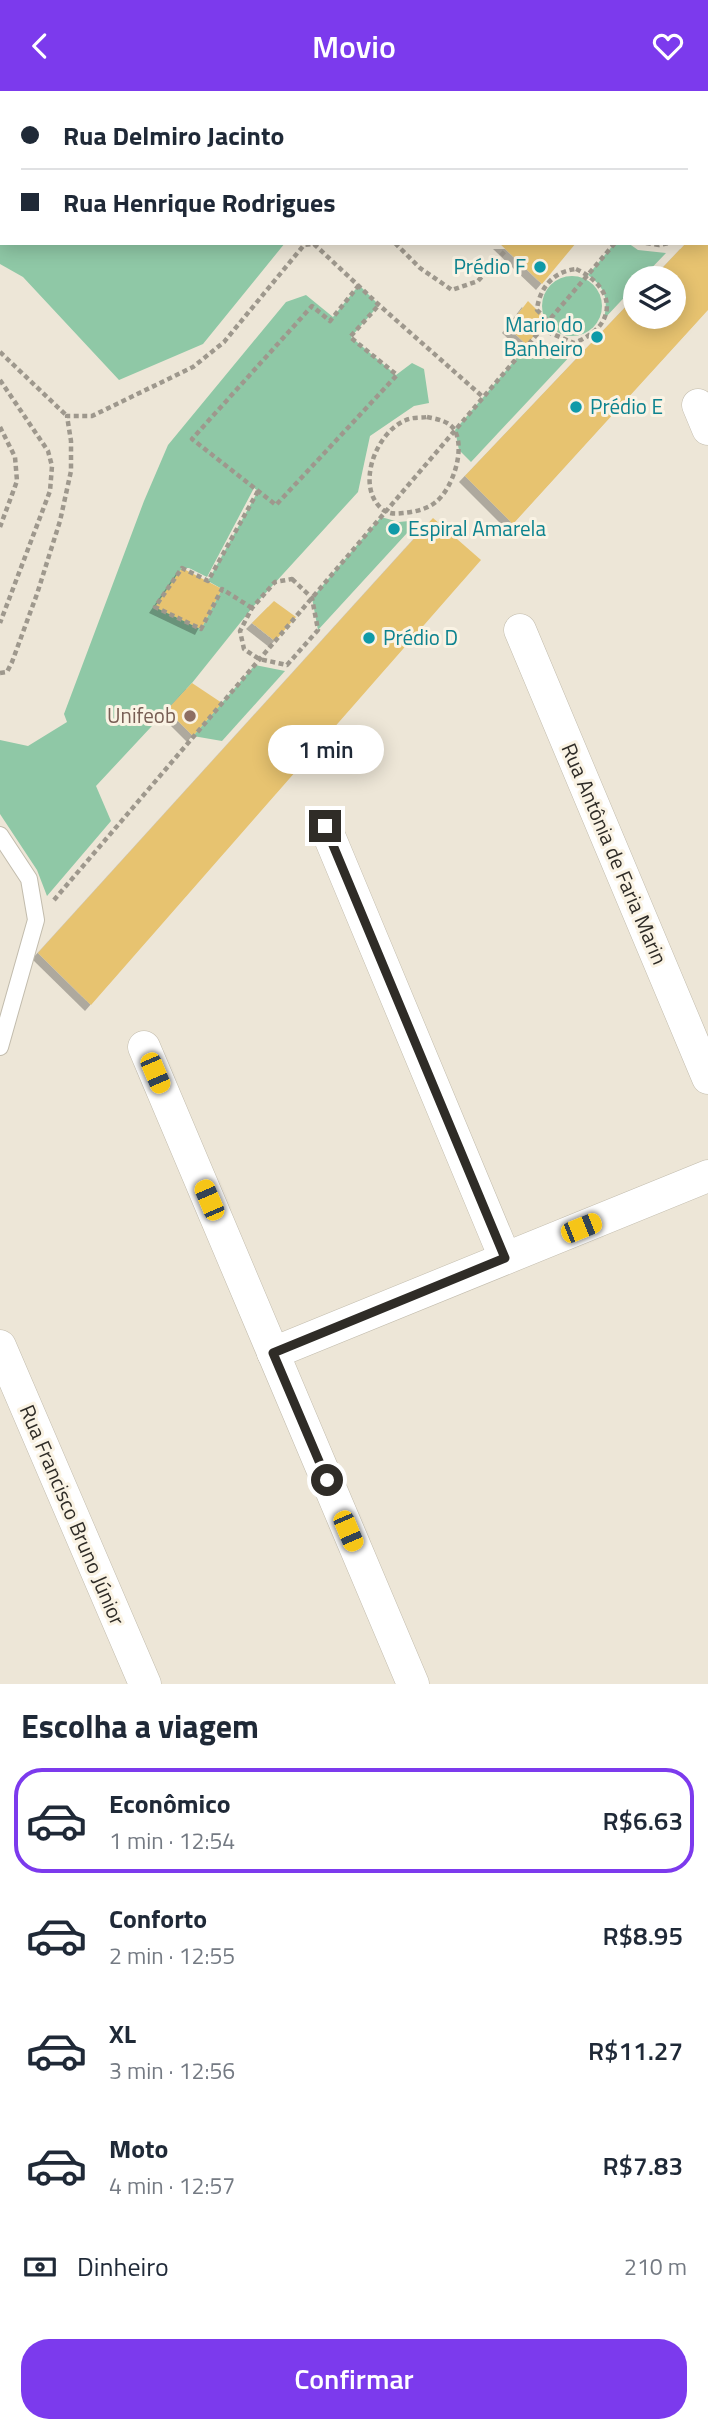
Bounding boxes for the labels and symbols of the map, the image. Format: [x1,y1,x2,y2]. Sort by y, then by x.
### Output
place label: Prédio F [453,250,526,282]
marker: Prédio F [532,259,548,275]
place label: Mario do Banheiro [504,308,583,364]
marker: Mario do Banheiro [589,329,605,345]
place label: Prédio E [590,390,663,422]
marker: Prédio E [568,399,584,415]
place label: Espiral Amarela [408,512,546,544]
marker: Espiral Amarela [386,521,402,537]
place label: Prédio D [383,621,458,653]
marker: Prédio D [361,630,377,646]
place label: Unifeob [107,699,176,731]
marker: Unifeob [182,708,198,724]
callout: 1 min [267,725,383,773]
street label: Rua Antônia de Faria Marin [554,738,676,969]
route end [309,810,341,842]
car [138,1050,173,1096]
car [192,1177,227,1223]
car [558,1210,605,1246]
street label: Rua Francisco Bruno Júnior [12,1399,134,1630]
route start [311,1464,343,1496]
car [331,1508,366,1554]

